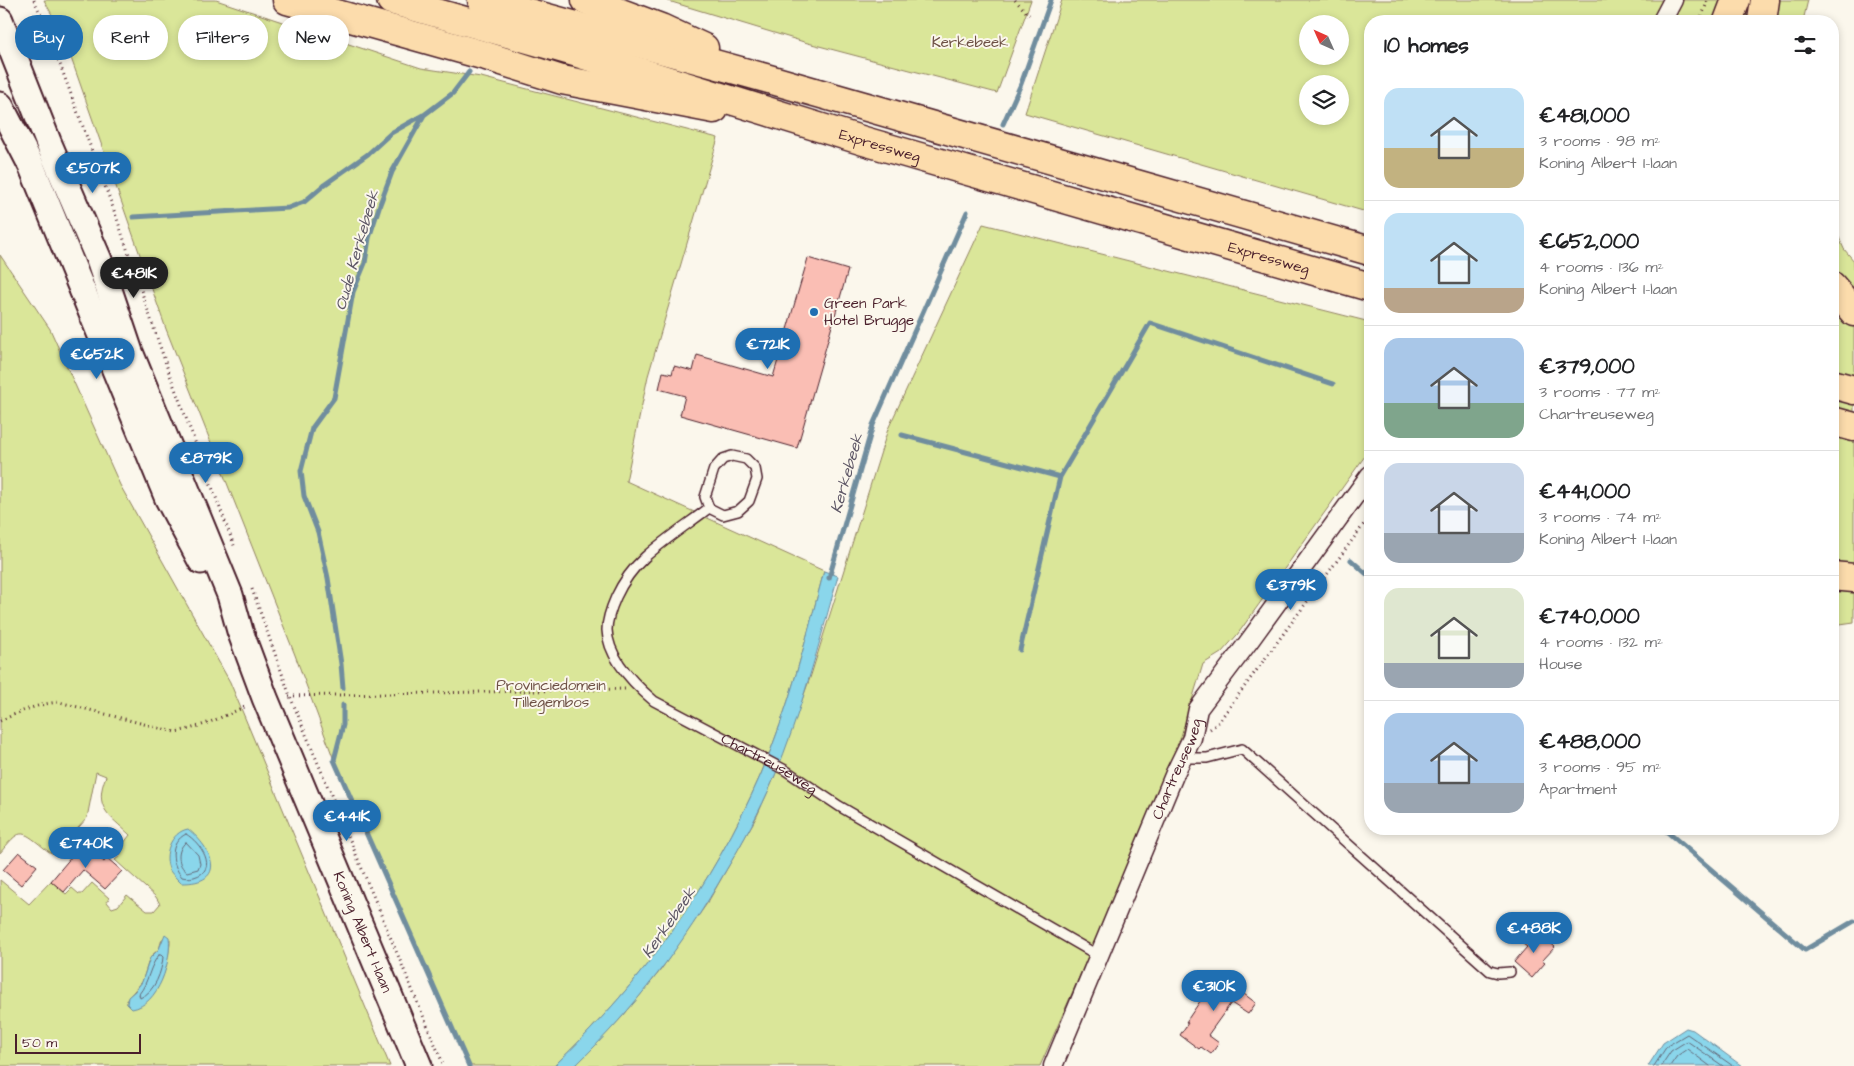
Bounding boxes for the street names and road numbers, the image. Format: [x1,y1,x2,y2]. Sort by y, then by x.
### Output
street label: Expressweg [836,124,923,169]
street label: Expressweg [1226,237,1312,281]
street label: Chartreuseweg [1147,717,1208,823]
street label: Chartreuseweg [717,728,821,801]
street label: Koning Albert I-laan [328,868,397,996]

